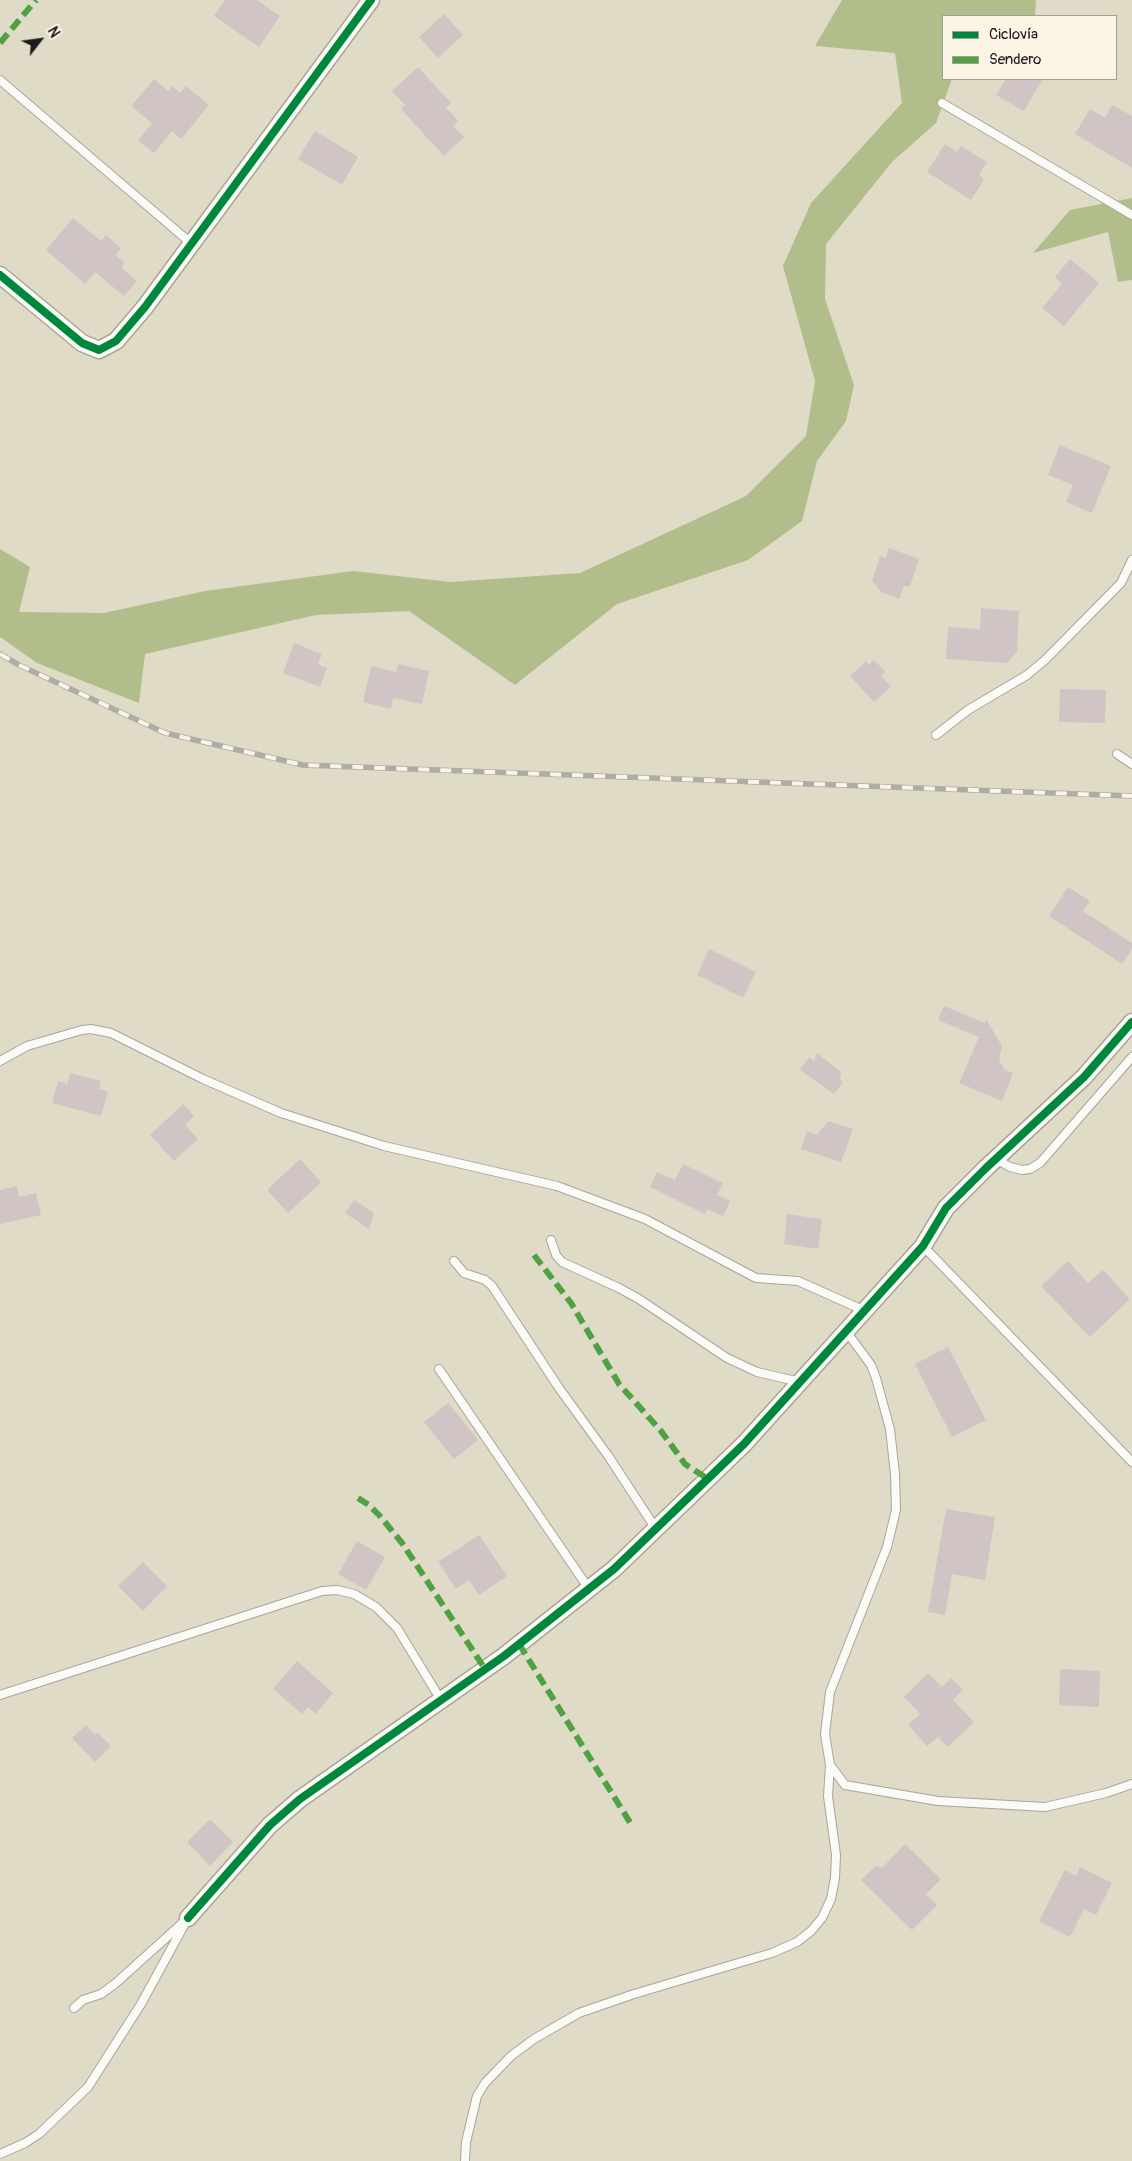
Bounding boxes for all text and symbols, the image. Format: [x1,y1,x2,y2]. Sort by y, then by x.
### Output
north arrow [15,15,65,65]
legend [942,15,1117,80]
text: N [44,24,63,41]
text: Ciclovía [989,25,1038,44]
text: Sendero [989,50,1041,69]

